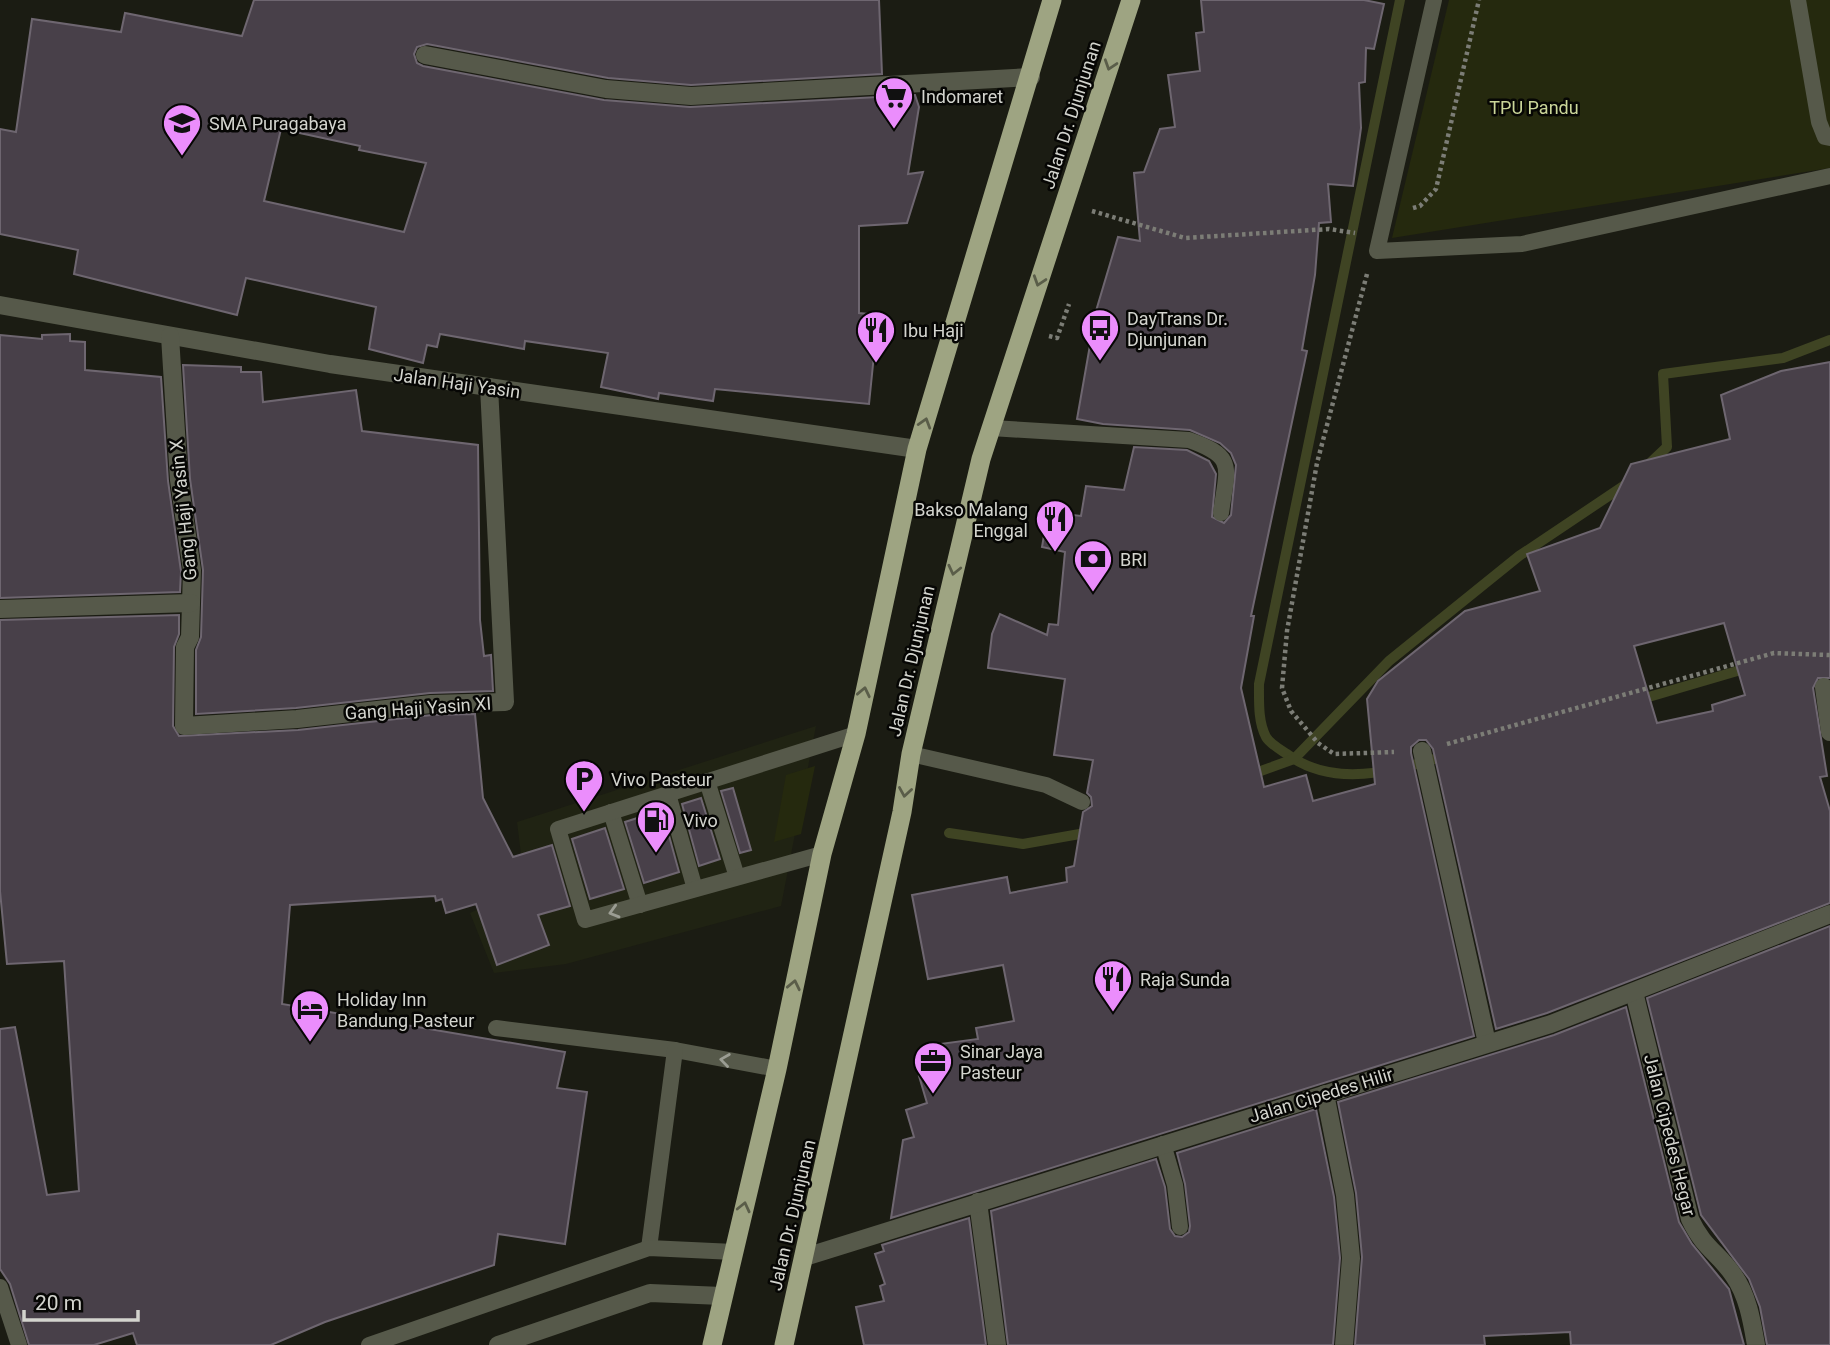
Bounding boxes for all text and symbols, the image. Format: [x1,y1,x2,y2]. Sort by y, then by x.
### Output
street label: Jalan Dr. Djunjunan [1037,38,1105,192]
one-way arrow [1103,58,1118,70]
supermarket icon: Indomaret [873,75,915,130]
place label: Indomaret [921,86,1003,107]
park label: TPU Pandu [1489,97,1579,118]
school or university icon: SMA Puragabaya [161,102,203,157]
place label: SMA Puragabaya [209,113,346,134]
one-way arrow [1033,274,1047,287]
bus stop icon: DayTrans Dr. Djunjunan [1079,307,1121,362]
place label: DayTrans Dr. Djunjunan [1127,308,1228,350]
restaurant icon: Ibu Haji [855,309,897,364]
place label: Ibu Haji [903,320,964,341]
street label: Jalan Haji Yasin [392,364,522,402]
one-way arrow [916,417,931,429]
street label: Gang Haji Yasin X [165,438,201,582]
restaurant icon: Bakso Malang Enggal [1034,498,1076,553]
place label: Bakso Malang Enggal [914,499,1028,541]
bank icon: BRI [1072,538,1114,593]
place label: BRI [1120,549,1147,570]
one-way arrow [948,564,963,576]
street label: Jalan Dr. Djunjunan [883,583,939,739]
one-way arrow [856,686,871,698]
street label: Gang Haji Yasin XI [344,692,492,724]
parking icon: Vivo Pasteur [563,758,605,813]
place label: Vivo Pasteur [611,769,712,790]
one-way arrow [898,786,913,798]
fuel station icon: Vivo [635,799,677,854]
place label: Vivo [683,810,718,831]
one-way arrow [608,903,620,918]
restaurant icon: Raja Sunda [1092,958,1134,1013]
place label: Raja Sunda [1140,969,1230,990]
one-way arrow [786,979,801,991]
hotel icon: Holiday Inn Bandung Pasteur [289,988,331,1043]
place label: Holiday Inn Bandung Pasteur [337,989,474,1031]
office icon: Sinar Jaya Pasteur [912,1040,954,1095]
place label: Sinar Jaya Pasteur [960,1041,1043,1083]
street label: Jalan Cipedes Hegar [1640,1052,1700,1218]
one-way arrow [720,1053,731,1068]
street label: Jalan Cipedes Hilir [1246,1063,1396,1127]
street label: Jalan Dr. Djunjunan [764,1137,820,1293]
one-way arrow [736,1201,751,1213]
scale bar [24,1278,138,1322]
text: 20 m [35,1291,82,1315]

